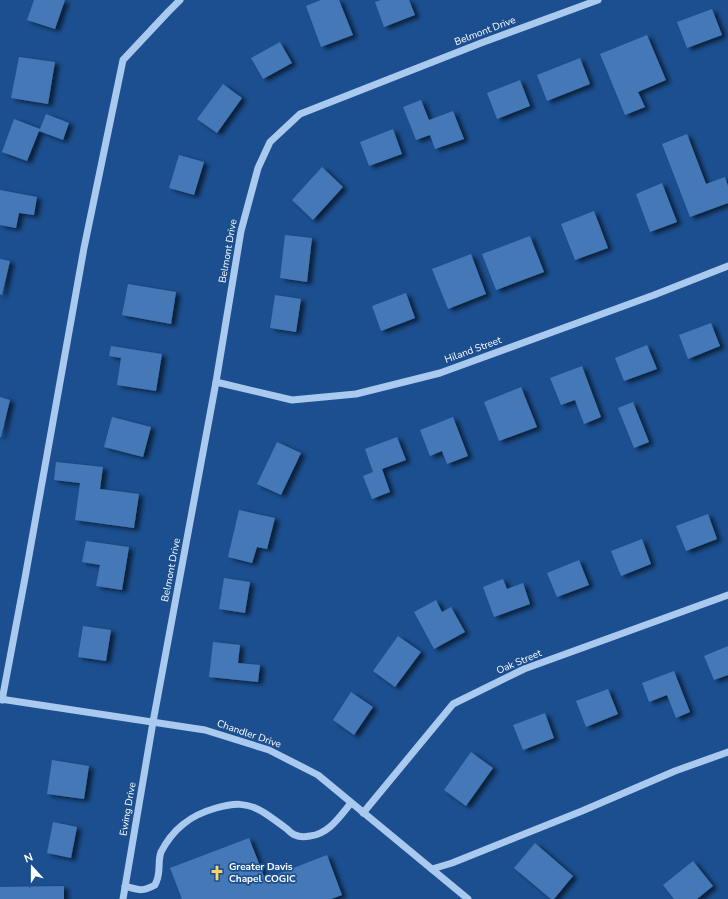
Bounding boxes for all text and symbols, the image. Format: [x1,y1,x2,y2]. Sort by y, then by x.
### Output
street label: Belmont Drive [452,13,518,49]
street label: Belmont Drive [215,218,241,284]
street label: Hiland Street [443,333,504,367]
street label: Belmont Drive [158,537,184,603]
street label: Oak Street [494,646,544,678]
street label: Chandler Drive [215,716,283,752]
street label: Ewing Drive [116,781,140,837]
north arrow [12,847,52,887]
text: N [22,850,35,867]
place label: Greater Davis Chapel COGIC [229,860,296,886]
church icon: Greater Davis Chapel COGIC [208,864,226,882]

